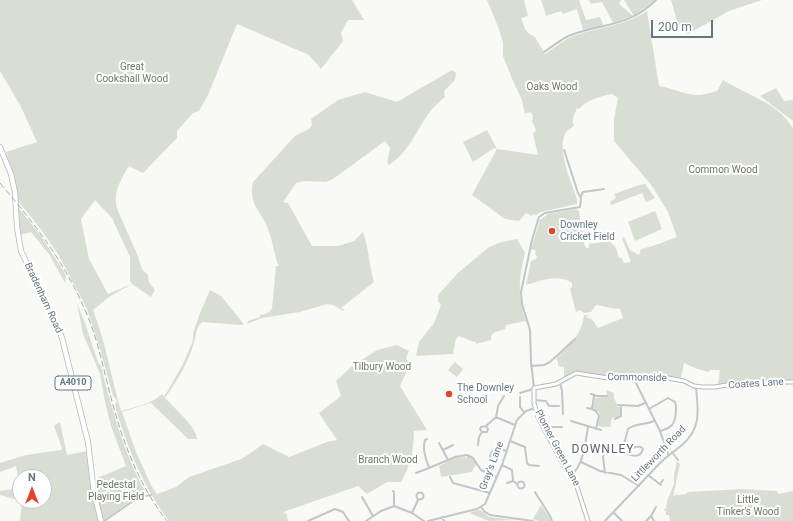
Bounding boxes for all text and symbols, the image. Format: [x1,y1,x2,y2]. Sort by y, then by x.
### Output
scale bar [653,12,715,38]
text: 200 m [658,20,692,34]
park label: Great Cookshall Wood [96,61,168,84]
park label: Oaks Wood [527,81,577,93]
park label: Common Wood [688,164,758,176]
place label: Downley Cricket Field [560,219,615,242]
marker: Downley Cricket Field [547,226,557,236]
street label: Bradenham Road [21,261,65,335]
park label: Tilbury Wood [353,361,411,373]
street label: Commonside [607,371,667,385]
road number: A4010 [55,376,91,390]
street label: Coates Lane [728,376,784,392]
place label: The Downley School [457,382,514,406]
marker: The Downley School [444,389,454,399]
street label: Plomer Green Lane [532,408,582,488]
street label: Littleworth Road [629,424,689,484]
street label: Gray's Lane [477,440,507,492]
district label: DOWNLEY [572,443,634,457]
park label: Branch Wood [358,454,418,466]
north arrow [12,469,52,509]
text: N [28,471,36,484]
park label: Pedestal Playing Field [88,479,144,502]
park label: Little Tinker's Wood [717,494,779,518]

